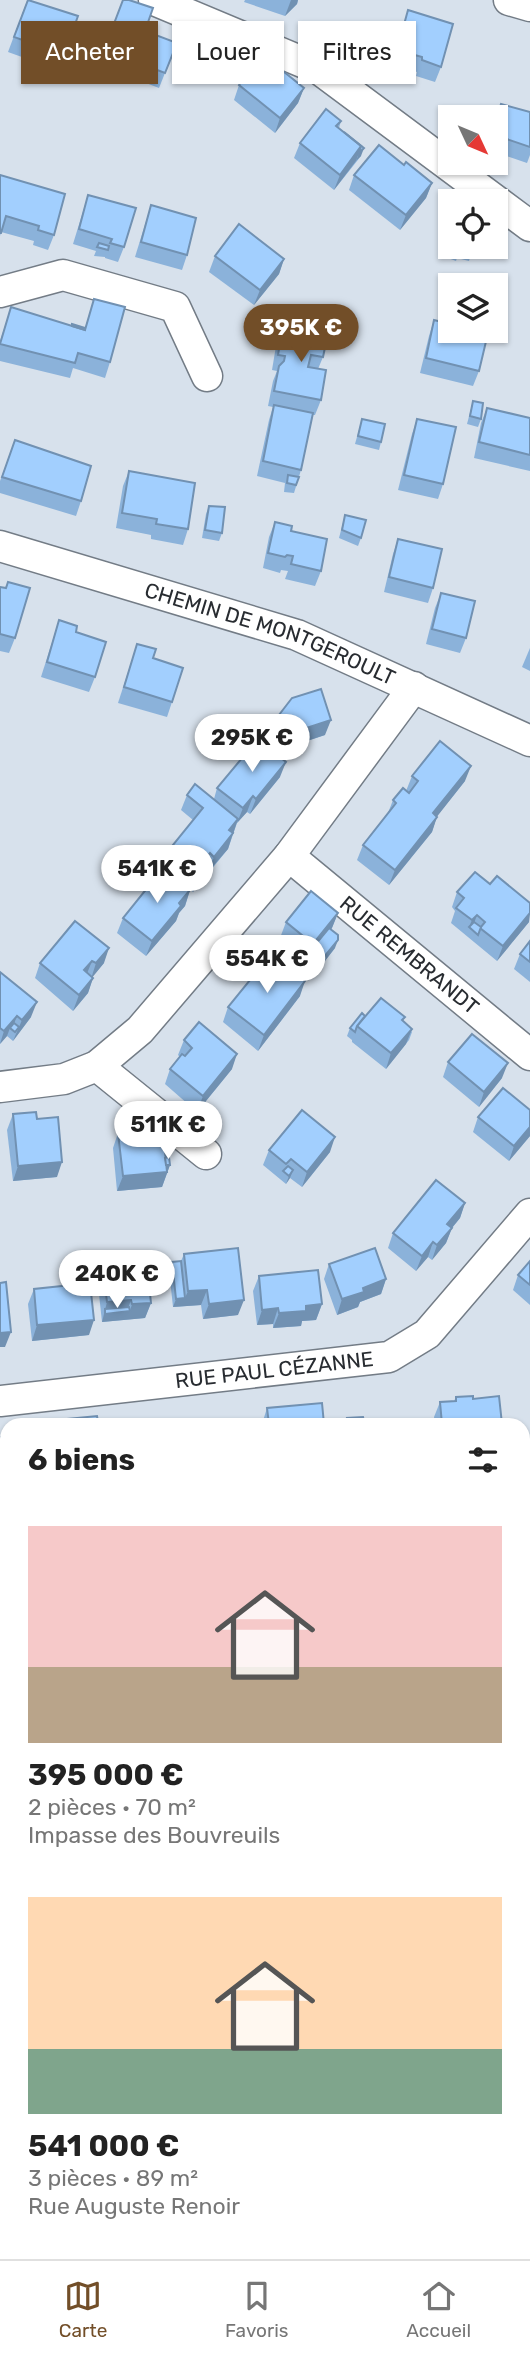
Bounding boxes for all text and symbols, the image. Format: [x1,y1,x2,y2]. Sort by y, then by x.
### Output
chip: Acheter [21,21,158,84]
chip: Louer [172,21,284,84]
chip: Filtres [298,21,416,84]
north arrow [438,105,508,175]
map controls [438,105,508,343]
button: locate [438,189,508,259]
button: layers [438,273,508,343]
pin: 395K € [244,304,358,364]
text: 395K € [260,313,342,341]
street label: CHEMIN DE MONTGEROULT [142,577,399,690]
pin: 295K € [195,714,309,774]
text: 295K € [211,723,293,751]
pin: 541K € [100,846,214,905]
text: 541K € [117,854,197,882]
street label: RUE REMBRANDT [335,890,484,1019]
pin: 554K € [210,936,324,995]
text: 554K € [225,944,309,972]
pin: 511K € [111,1102,225,1161]
text: 511K € [130,1110,206,1138]
pin: 240K € [60,1250,174,1310]
text: 240K € [75,1259,159,1287]
street label: RUE PAUL CÉZANNE [174,1346,375,1393]
icon: filters [464,1441,502,1479]
text: 6 biens [28,1442,135,1478]
icon: home [202,1572,328,1698]
text: 395 000 € [28,1757,184,1793]
text: 2 pièces · 70 m² [28,1793,196,1821]
text: Impasse des Bouvreuils [28,1821,280,1849]
icon: home [202,1943,328,2069]
text: 541 000 € [28,2128,180,2164]
text: 3 pièces · 89 m² [28,2164,198,2192]
text: Rue Auguste Renoir [28,2192,240,2220]
tab: Carte [59,2277,107,2342]
tab: Favoris [225,2277,288,2342]
tab: Accueil [406,2277,471,2342]

